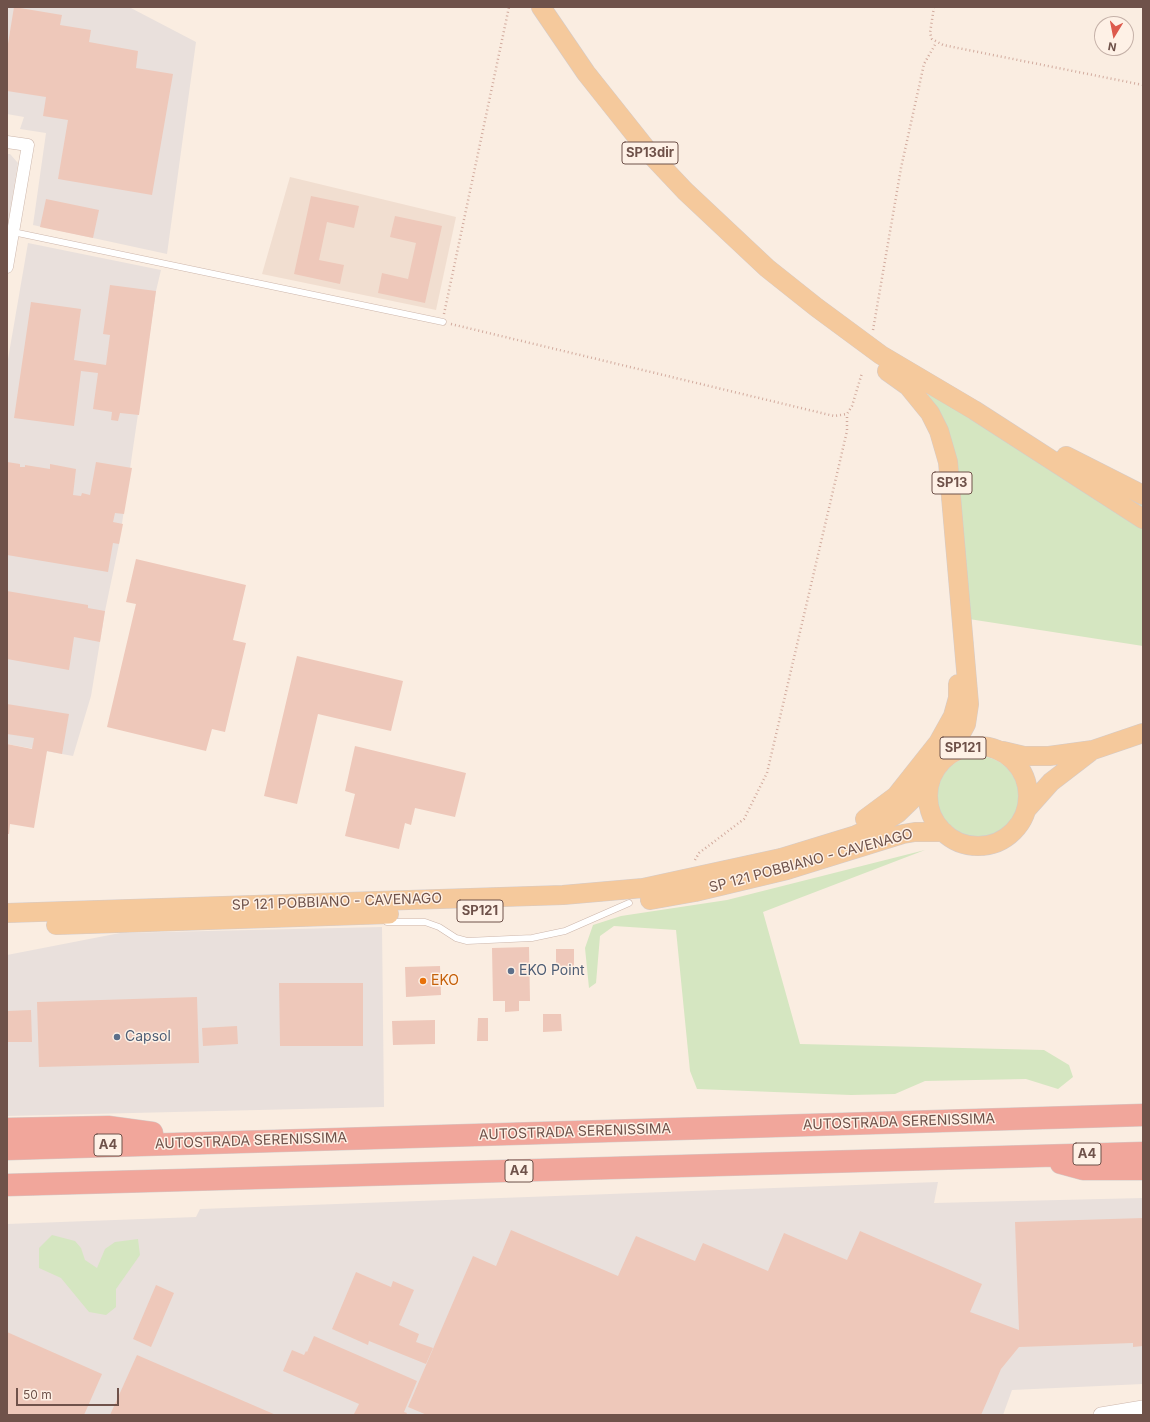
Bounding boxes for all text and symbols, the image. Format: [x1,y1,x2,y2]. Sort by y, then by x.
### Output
north arrow [1094,16,1134,56]
text: N [1107,39,1117,54]
road number: SP13dir [622,142,678,164]
road number: SP13 [932,472,972,494]
road number: SP121 [940,737,986,759]
street label: SP 121 POBBIANO - CAVENAGO [707,826,915,896]
street label: SP 121 POBBIANO - CAVENAGO [232,890,442,914]
road number: SP121 [457,900,503,922]
place label: EKO Point [519,963,584,979]
marker: EKO Point [506,966,516,976]
place label: EKO [431,973,459,989]
marker: EKO [418,976,428,986]
place label: Capsol [125,1029,171,1045]
marker: Capsol [112,1032,122,1042]
street label: AUTOSTRADA SERENISSIMA [803,1110,995,1134]
street label: AUTOSTRADA SERENISSIMA [479,1120,671,1144]
street label: AUTOSTRADA SERENISSIMA [155,1129,347,1153]
road number: A4 [94,1134,122,1156]
road number: A4 [1073,1143,1101,1165]
road number: A4 [505,1160,533,1182]
scale bar [18,1380,121,1406]
text: 50 m [23,1387,52,1402]

